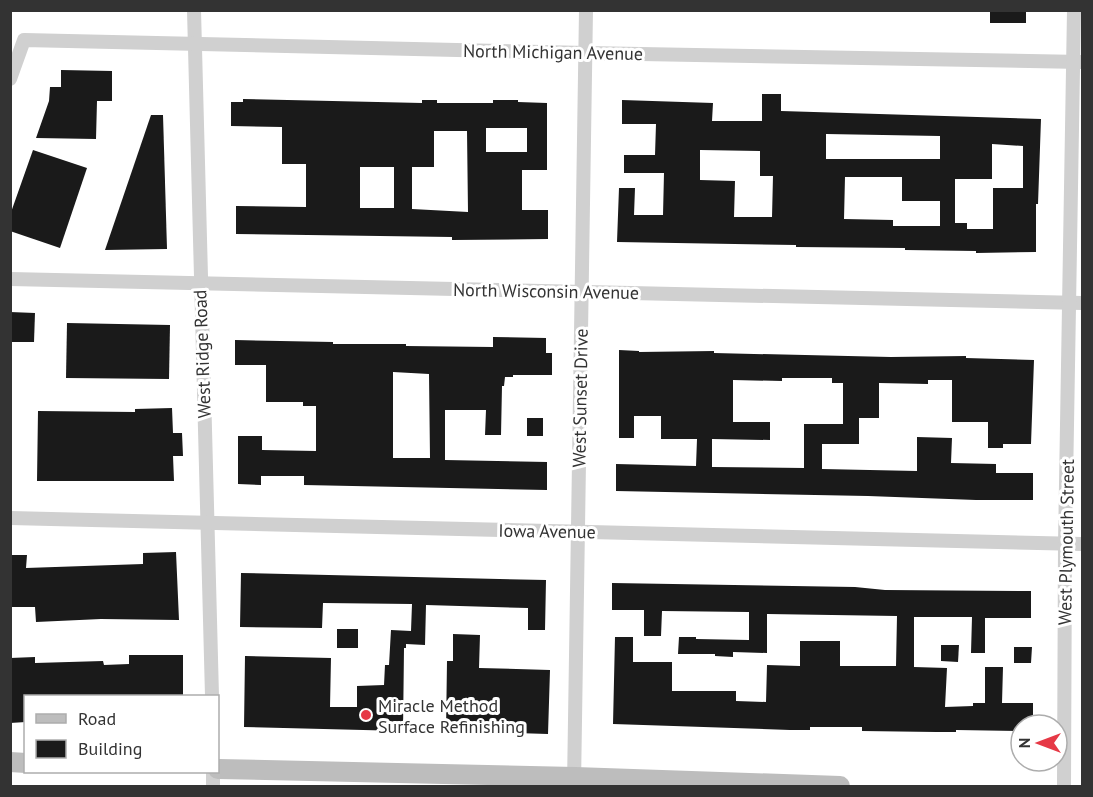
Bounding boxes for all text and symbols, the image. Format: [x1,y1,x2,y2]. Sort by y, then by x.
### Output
street label: North Michigan Avenue [463,39,643,65]
street label: North Wisconsin Avenue [453,278,639,304]
street label: West Ridge Road [188,289,216,419]
street label: West Sunset Drive [567,328,593,468]
street label: West Plymouth Street [1053,459,1079,625]
street label: Iowa Avenue [498,519,596,543]
place label: Miracle Method Surface Refinishing [378,694,525,738]
legend [24,695,219,773]
text: Road [78,707,116,730]
marker: Miracle Method Surface Refinishing [359,708,373,722]
north arrow [1009,713,1069,773]
text: Building [78,737,142,760]
text: N [1014,738,1034,748]

